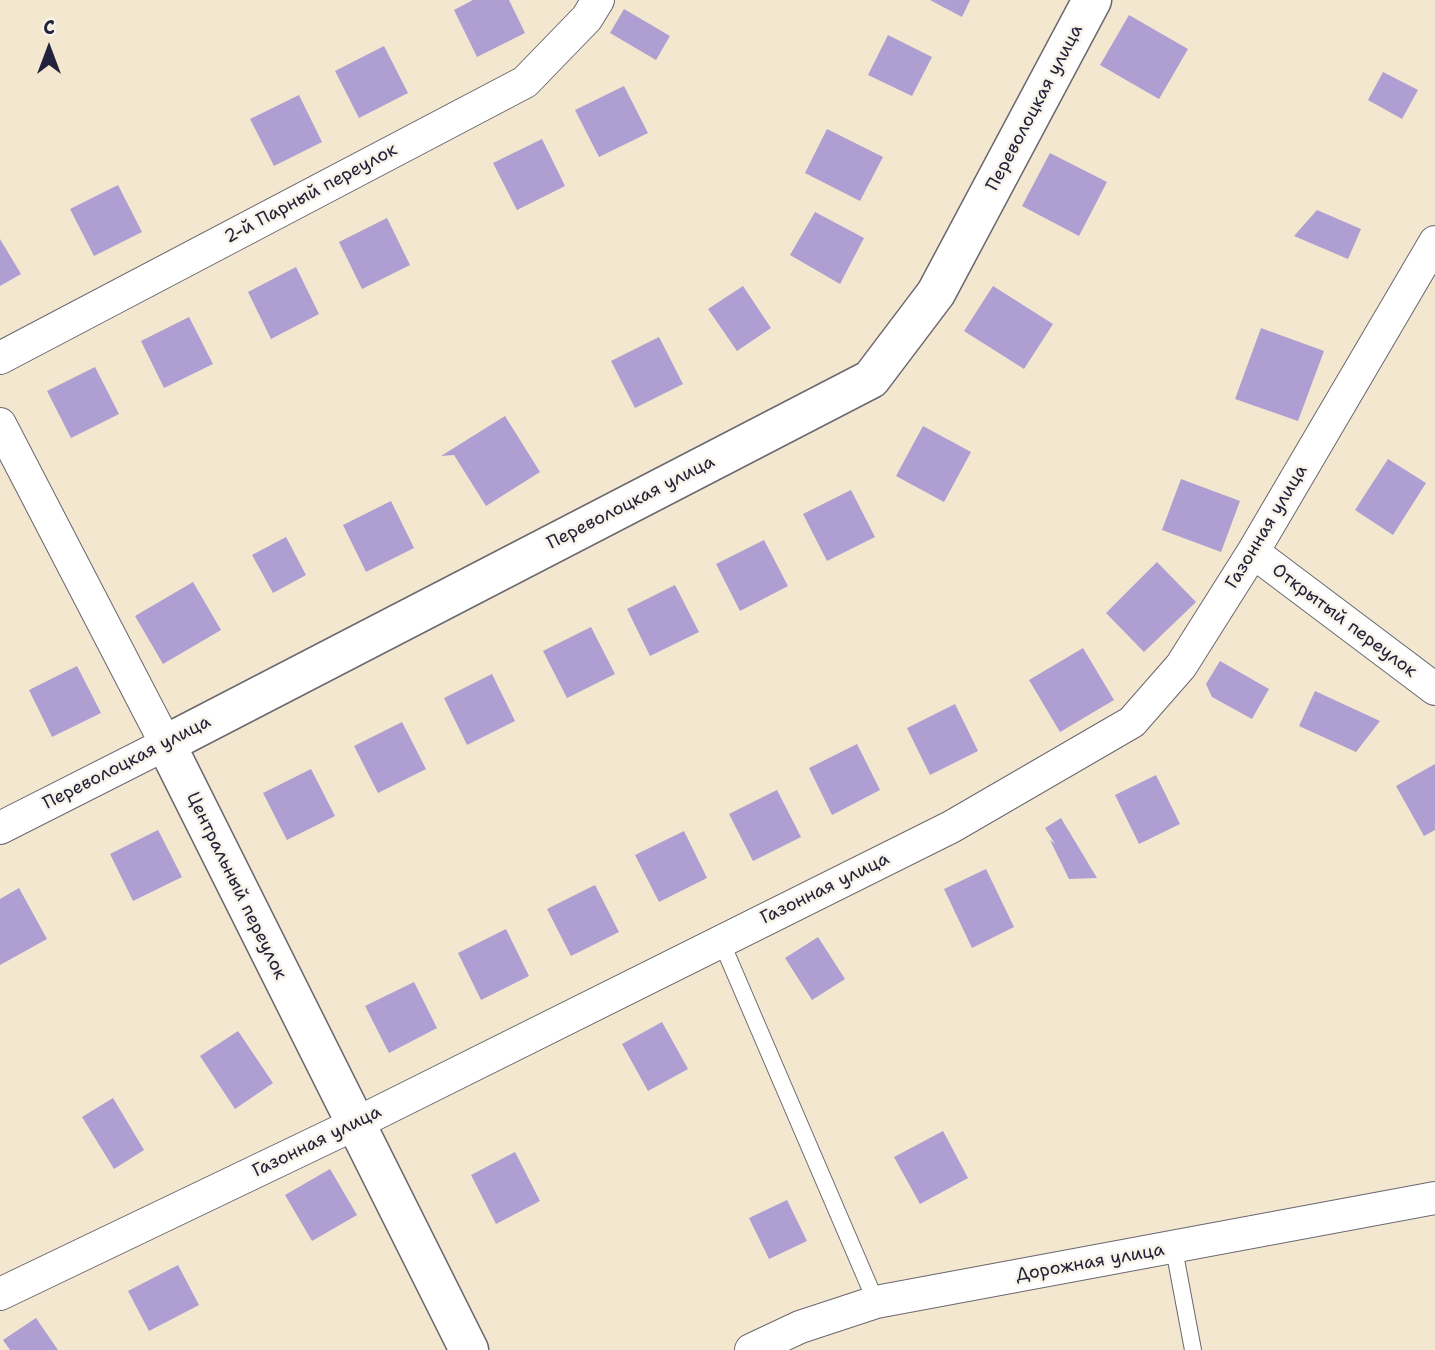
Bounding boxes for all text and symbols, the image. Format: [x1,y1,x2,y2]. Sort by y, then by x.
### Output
north arrow [14,14,84,84]
text: С [43,15,55,40]
street label: Переволоцкая улица [982,21,1088,195]
street label: 2-й Парный переулок [221,139,401,249]
street label: Переволоцкая улица [544,451,718,555]
street label: Газонная улица [1222,461,1312,593]
street label: Открытый переулок [1267,559,1421,683]
street label: Переволоцкая улица [40,711,214,815]
street label: Центральный переулок [181,789,291,983]
street label: Газонная улица [757,848,893,930]
street label: Газонная улица [249,1101,385,1183]
street label: Дорожная улица [1014,1239,1166,1287]

